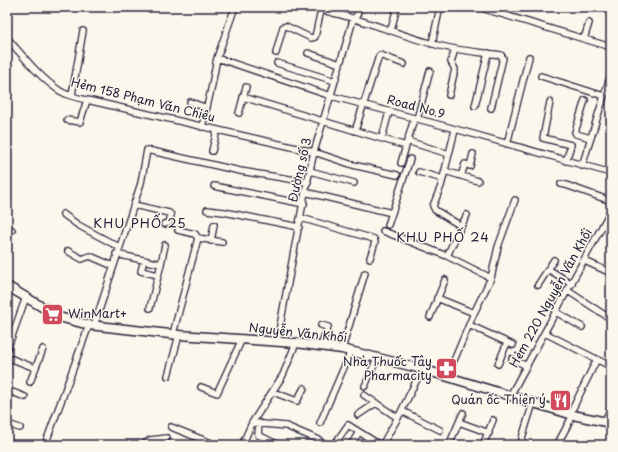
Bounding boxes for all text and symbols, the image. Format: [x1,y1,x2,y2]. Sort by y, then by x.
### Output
street label: Hẻm 158 Phạm Văn Chiêu [69,72,217,126]
street label: Road No.9 [385,90,447,122]
street label: Đường số 3 [283,136,315,204]
district label: KHU PHỐ 25 [93,213,187,232]
street label: Hẻm 220 Nguyễn Văn Khối [504,225,596,370]
district label: KHU PHỐ 24 [396,227,490,246]
supermarket icon: WinMart+ [40,301,66,327]
place label: WinMart+ [68,304,127,322]
street label: Nguyễn Văn Khối [248,318,348,346]
place label: Nhà Thuốc Tây Pharmacity [343,352,432,384]
pharmacy icon: Nhà Thuốc Tây Pharmacity [434,356,460,382]
restaurant icon: Quán ốc Thiện ý [548,387,574,413]
place label: Quán ốc Thiện ý [451,390,546,408]

